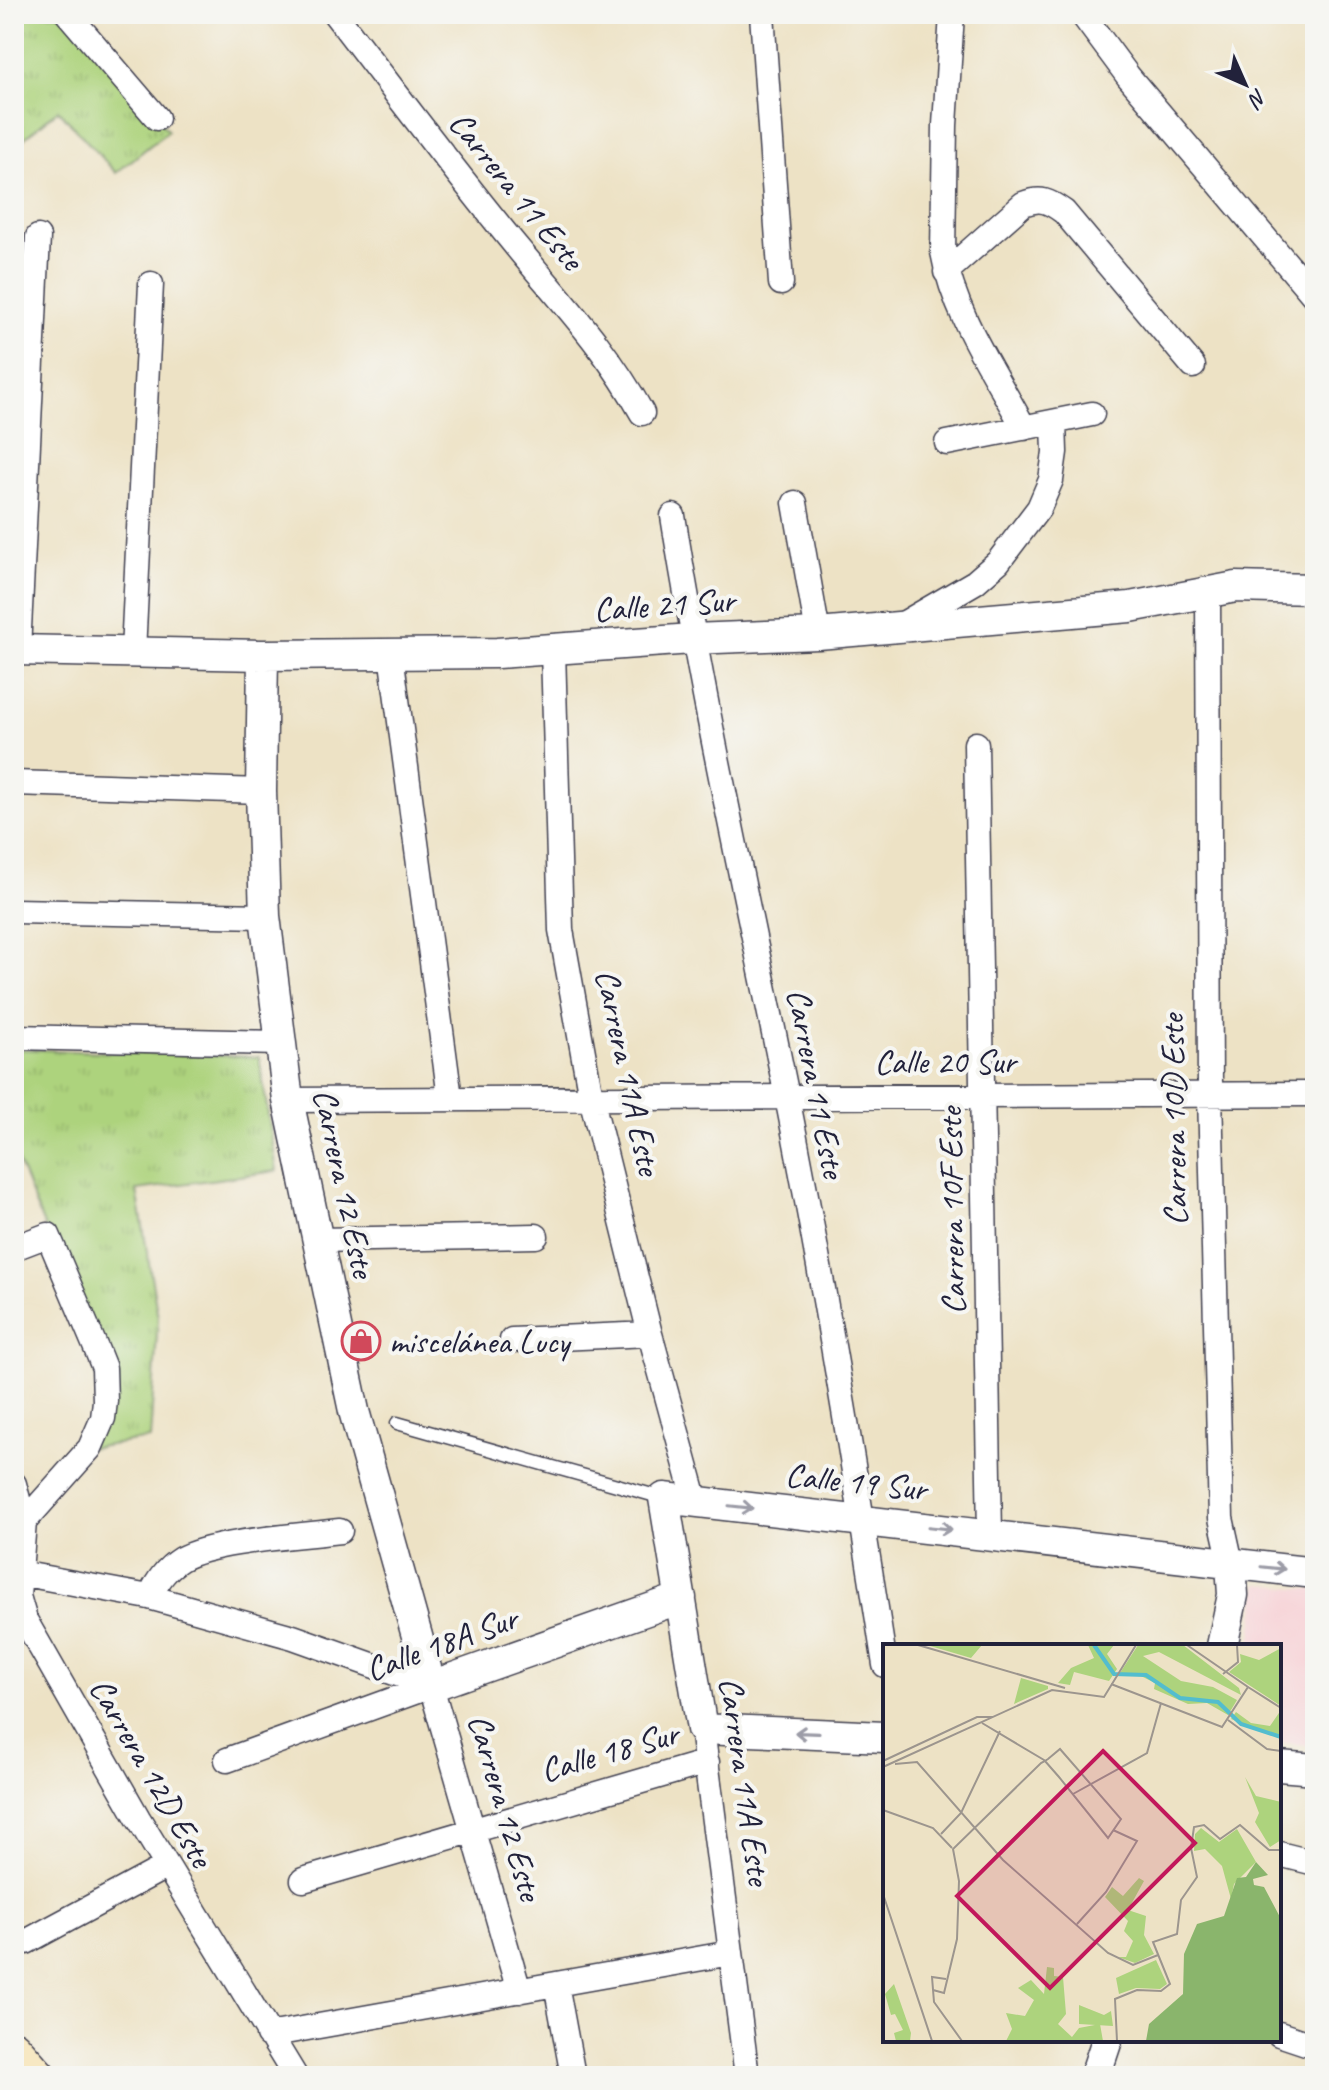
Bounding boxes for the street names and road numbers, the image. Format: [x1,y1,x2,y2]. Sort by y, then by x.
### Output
street label: Carrera 11 Este [440,102,595,281]
street label: Calle 21 Sur [592,578,740,631]
street label: Carrera 11A Este [586,965,672,1182]
street label: Carrera 11 Este [777,985,856,1184]
street label: Carrera 10D Este [1150,1011,1197,1226]
street label: Calle 20 Sur [874,1040,1019,1083]
street label: Carrera 12 Este [304,1085,386,1284]
street label: Carrera 10F Este [928,1104,975,1315]
street label: Calle 19 Sur [784,1453,932,1511]
street label: Calle 18A Sur [359,1595,526,1691]
street label: Carrera 12D Este [80,1670,224,1877]
street label: Carrera 11A Este [710,1675,782,1890]
street label: Carrera 12 Este [458,1709,553,1908]
street label: Calle 18 Sur [535,1710,687,1792]

